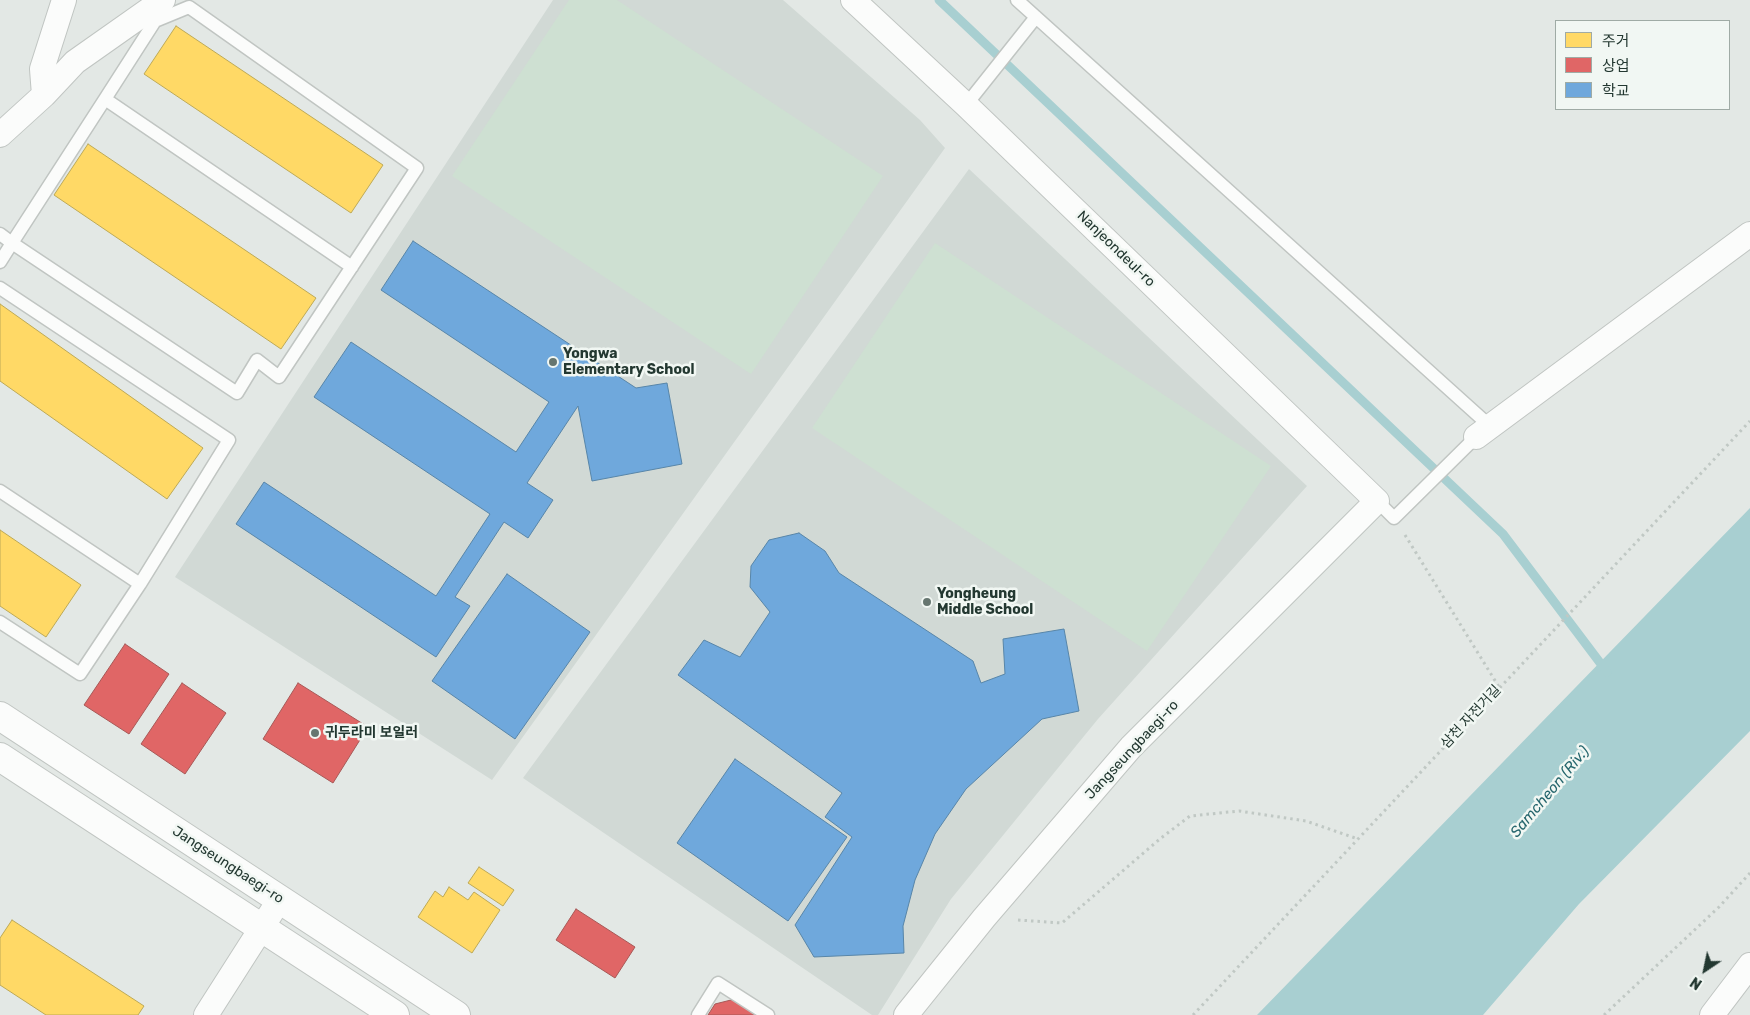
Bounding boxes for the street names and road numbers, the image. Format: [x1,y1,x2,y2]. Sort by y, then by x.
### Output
street label: Nanjeondeul-ro [1074,208,1158,290]
street label: 삼천 자전거길 [1437,682,1505,752]
street label: Jangseungbaegi-ro [1082,697,1182,803]
street label: Jangseungbaegi-ro [169,823,287,907]

